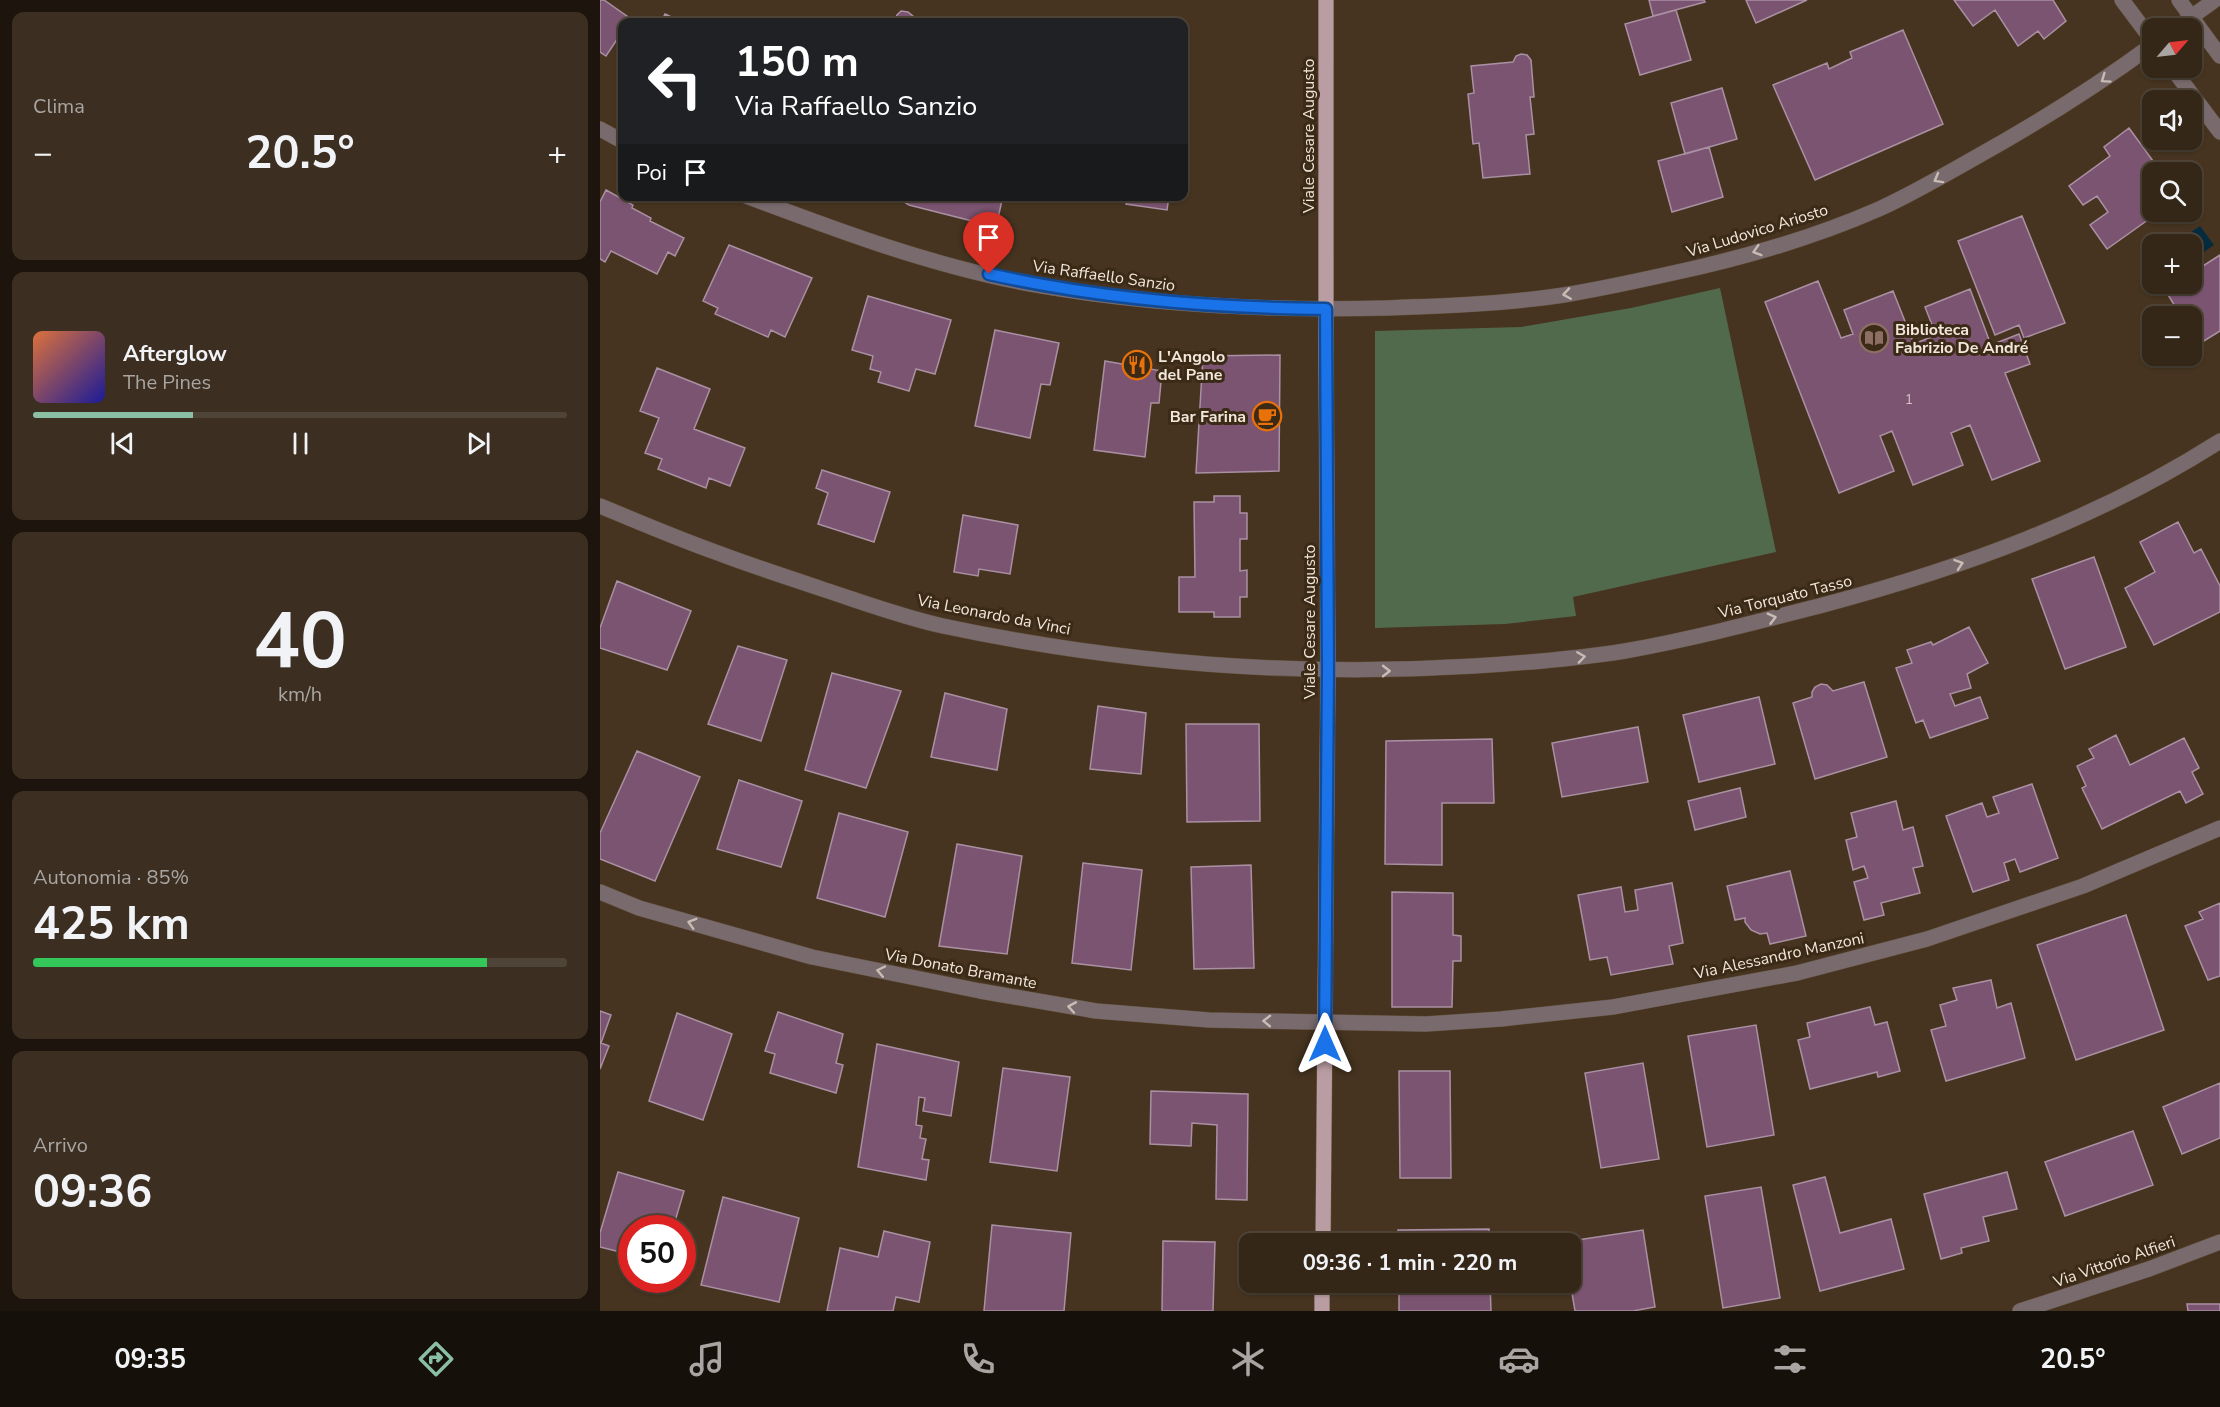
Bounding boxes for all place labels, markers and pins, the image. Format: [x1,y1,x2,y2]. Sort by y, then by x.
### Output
pin [963,212,1014,274]
place label: Biblioteca Fabrizio De André [1895,319,2029,359]
library icon: Biblioteca Fabrizio De André [1858,322,1890,354]
place label: L'Angolo del Pane [1158,346,1225,386]
restaurant icon: L'Angolo del Pane [1121,349,1153,381]
cafe icon: Bar Farina [1251,400,1283,432]
place label: Bar Farina [1170,406,1246,428]

